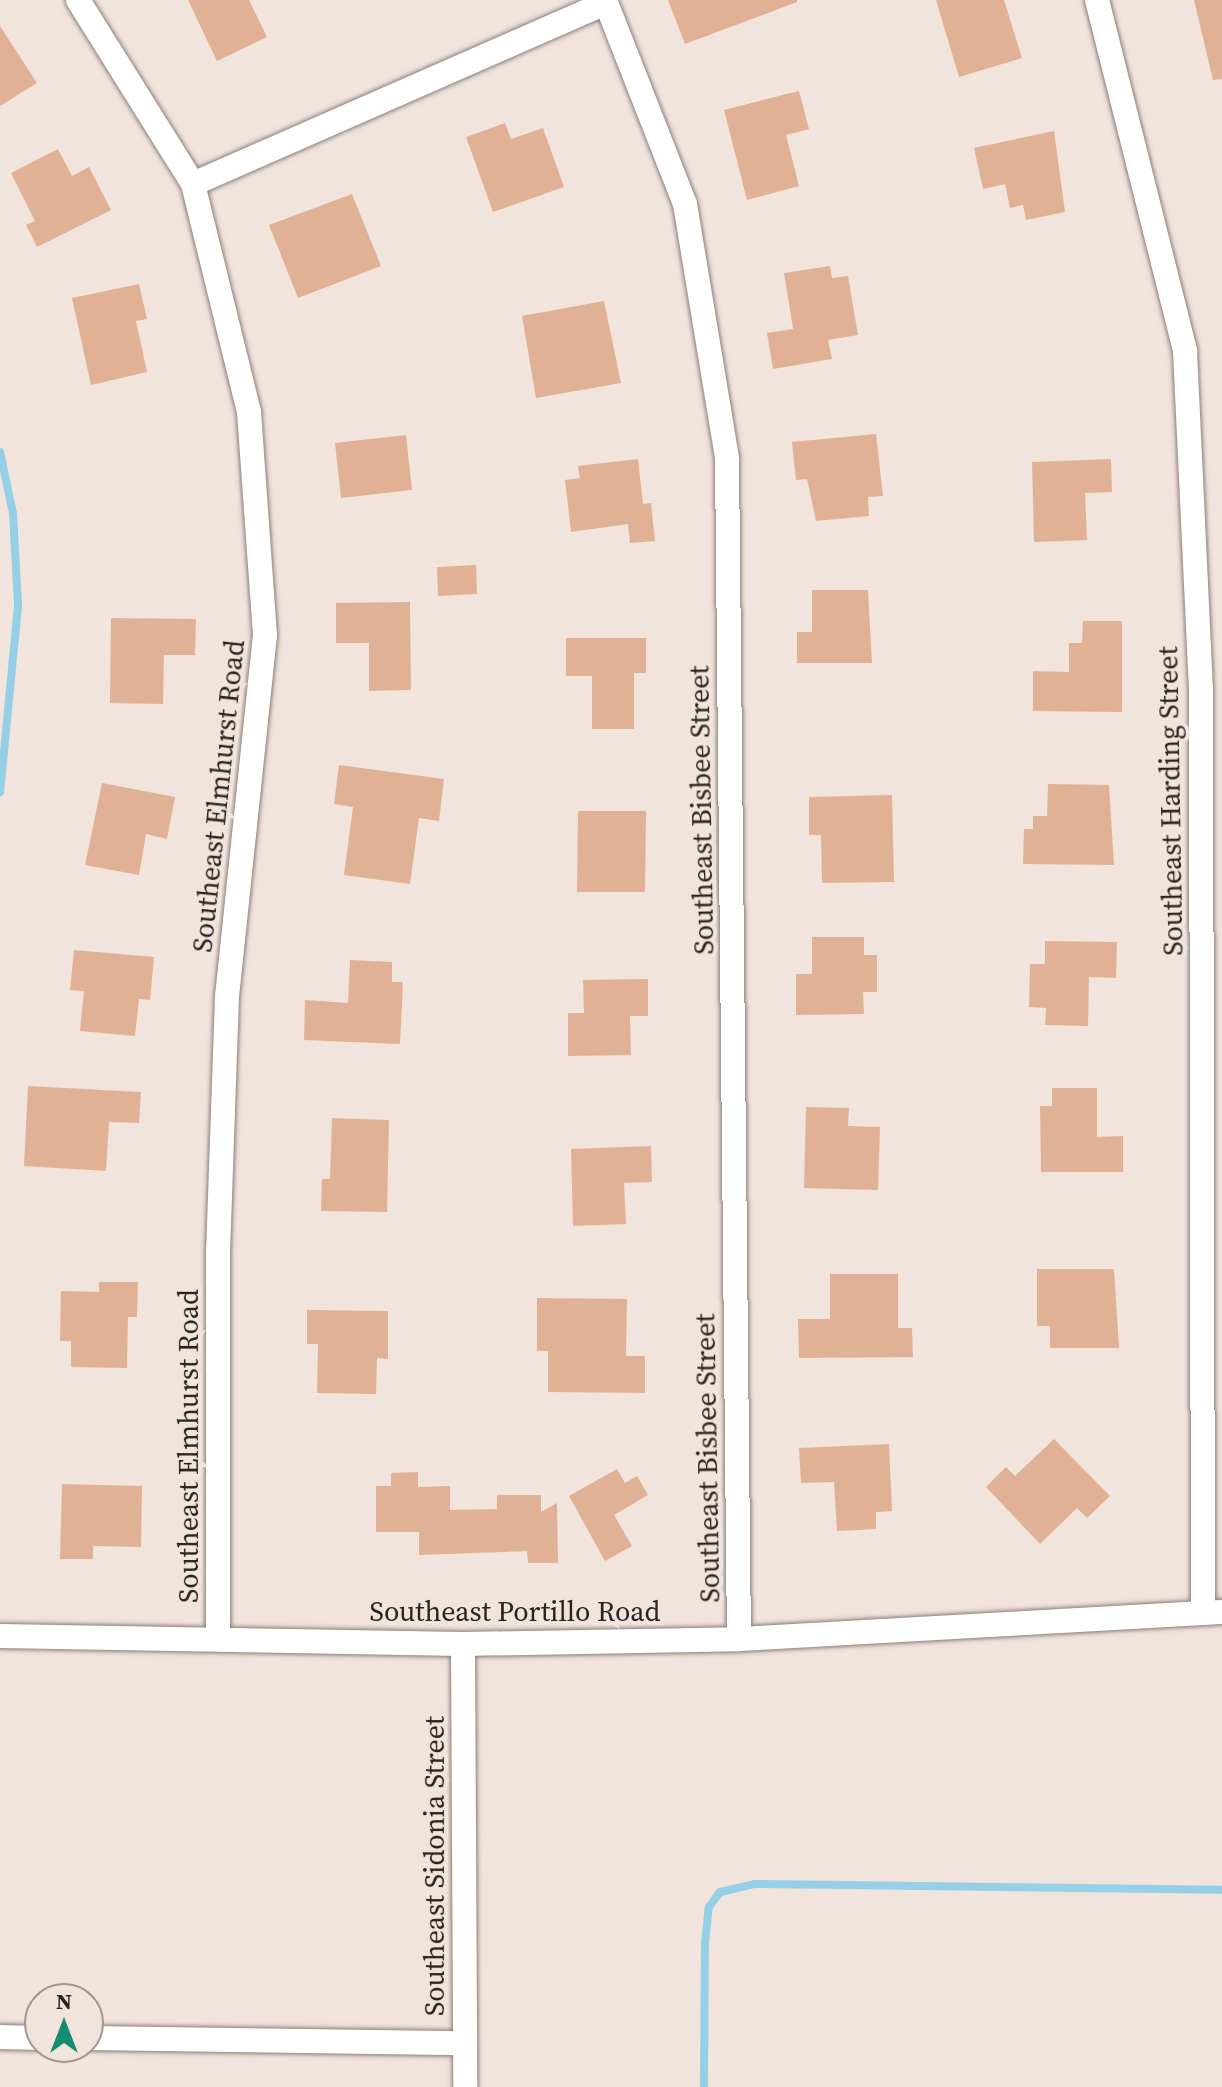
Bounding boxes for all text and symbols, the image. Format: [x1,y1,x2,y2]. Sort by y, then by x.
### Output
street label: Southeast Elmhurst Road [185,638,251,954]
street label: Southeast Harding Street [1151,646,1189,956]
street label: Southeast Bisbee Street [682,665,720,955]
street label: Southeast Elmhurst Road [171,1289,205,1603]
street label: Southeast Bisbee Street [688,1313,726,1603]
street label: Southeast Portillo Road [370,1594,660,1628]
street label: Southeast Sidonia Street [417,1716,451,2016]
north arrow [24,1983,104,2063]
text: N [56,1986,72,2016]

